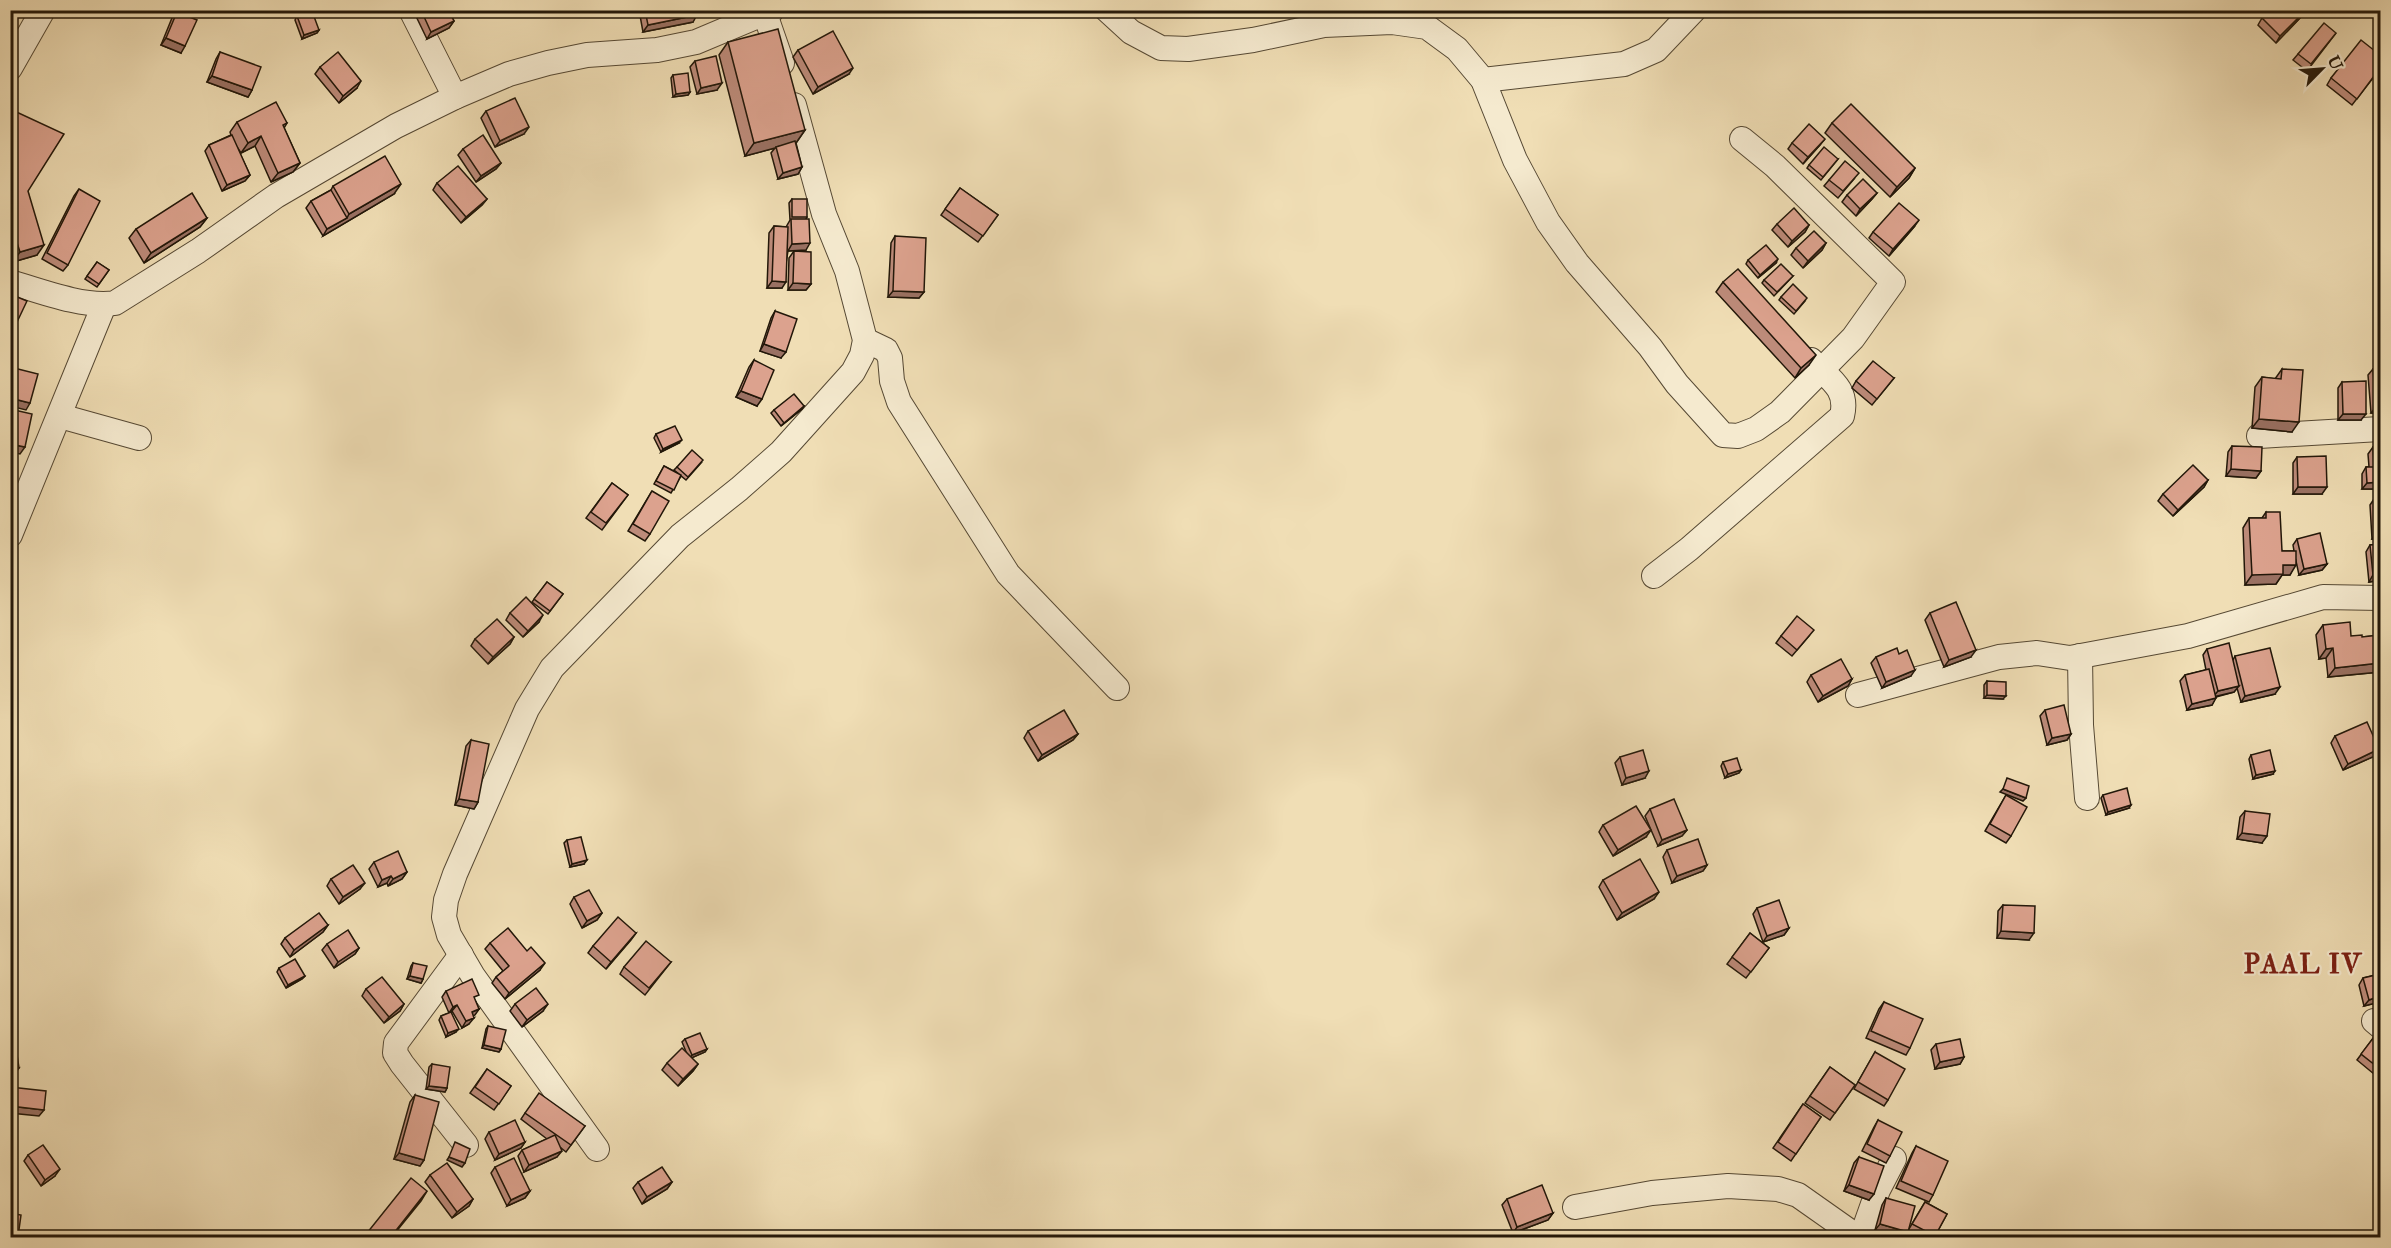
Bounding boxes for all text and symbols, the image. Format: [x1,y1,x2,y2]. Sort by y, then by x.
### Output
north arrow [2292,39,2352,99]
text: U [2323,53,2347,74]
district label: PAAL IV [2244,947,2363,982]

